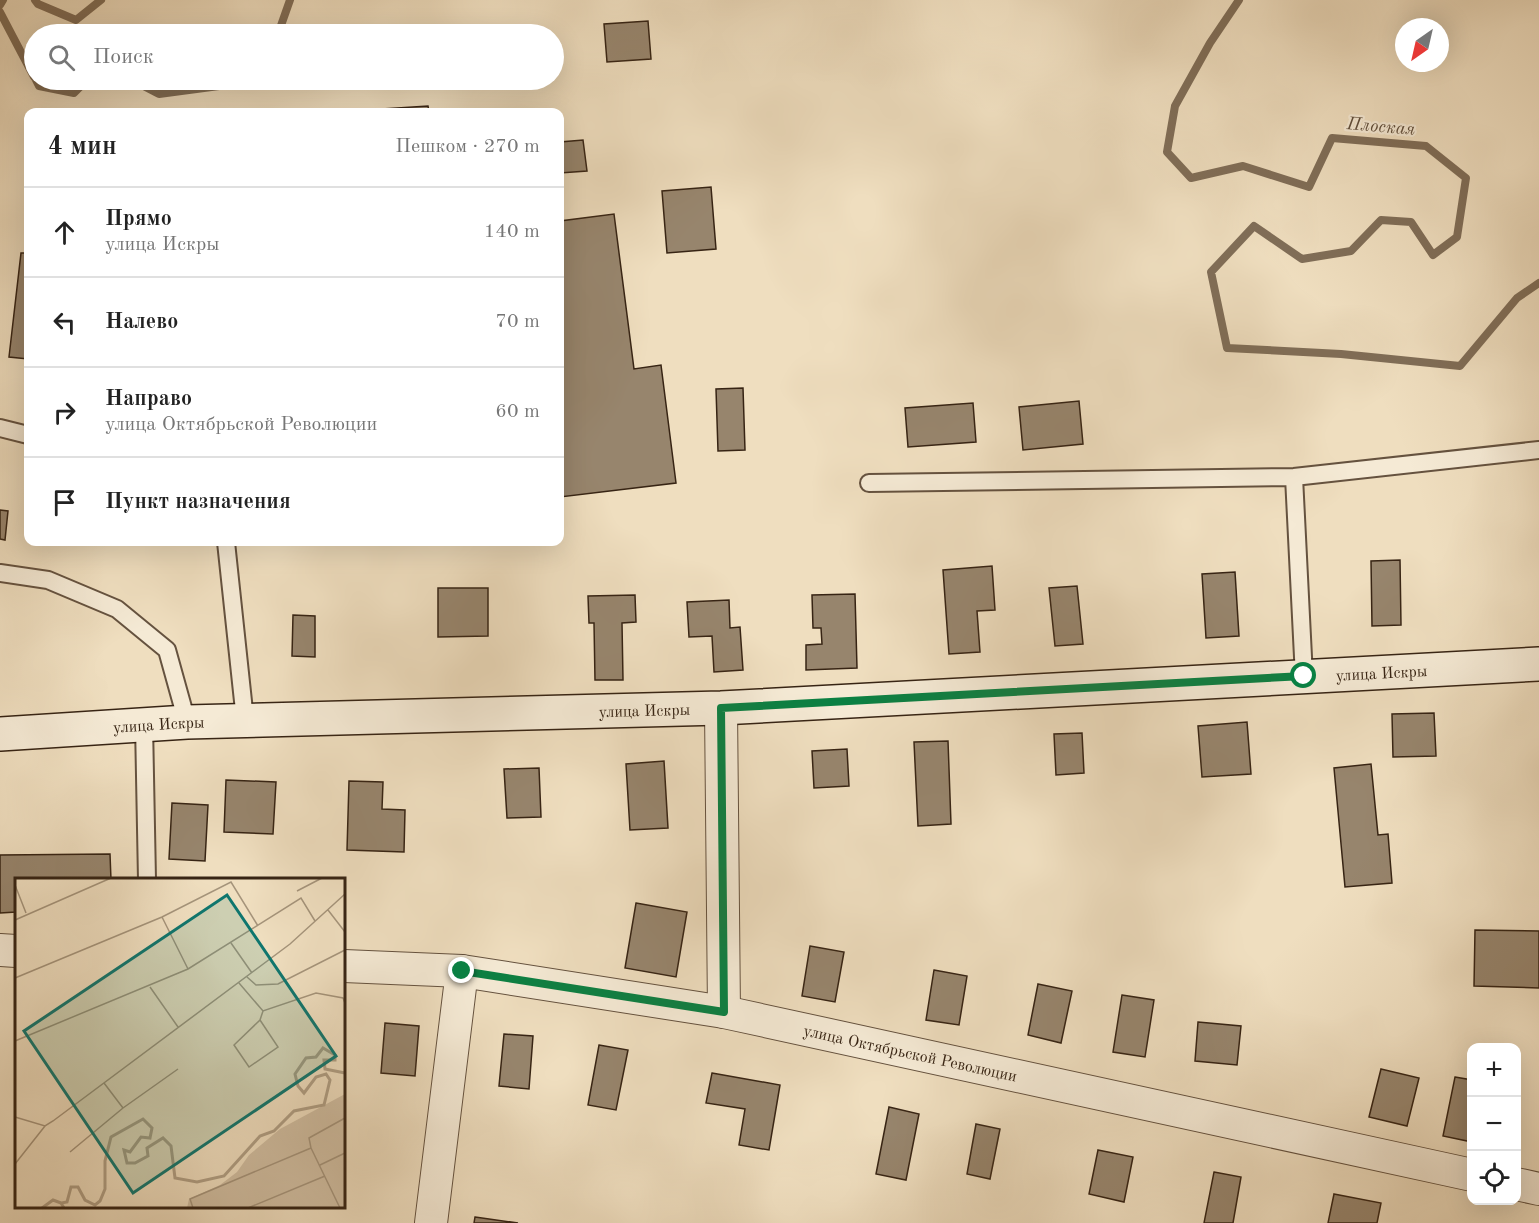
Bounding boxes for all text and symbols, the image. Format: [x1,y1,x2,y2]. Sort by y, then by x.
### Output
north arrow [1395,18,1449,72]
search box [24,24,564,90]
icon: search [45,41,78,74]
text: Поиск [93,46,154,68]
water label: Плоская [1345,115,1416,139]
text: 4 мин [48,134,117,160]
text: Пешком · 270 m [395,137,540,157]
text: Прямо [105,208,172,230]
icon: ahead [48,216,81,249]
text: 140 m [484,222,540,242]
text: улица Искры [105,235,219,255]
icon: left [48,306,81,339]
text: Налево [105,311,178,333]
text: 70 m [495,312,540,332]
text: Направо [105,388,192,410]
icon: right [48,396,81,429]
text: 60 m [495,402,540,422]
text: улица Октябрьской Революции [105,415,377,435]
icon: arrive [48,486,81,519]
text: Пункт назначения [105,491,291,513]
route start [1290,662,1316,688]
street label: улица Искры [1335,664,1428,685]
street label: улица Искры [598,703,691,721]
street label: улица Искры [113,716,205,737]
inset map [15,878,345,1208]
route end [448,957,474,983]
street label: улица Октябрьской Революции [802,1024,1018,1086]
map controls [1467,1043,1521,1205]
button: + [1467,1043,1521,1097]
button: − [1467,1097,1521,1151]
button: locate [1467,1151,1521,1205]

